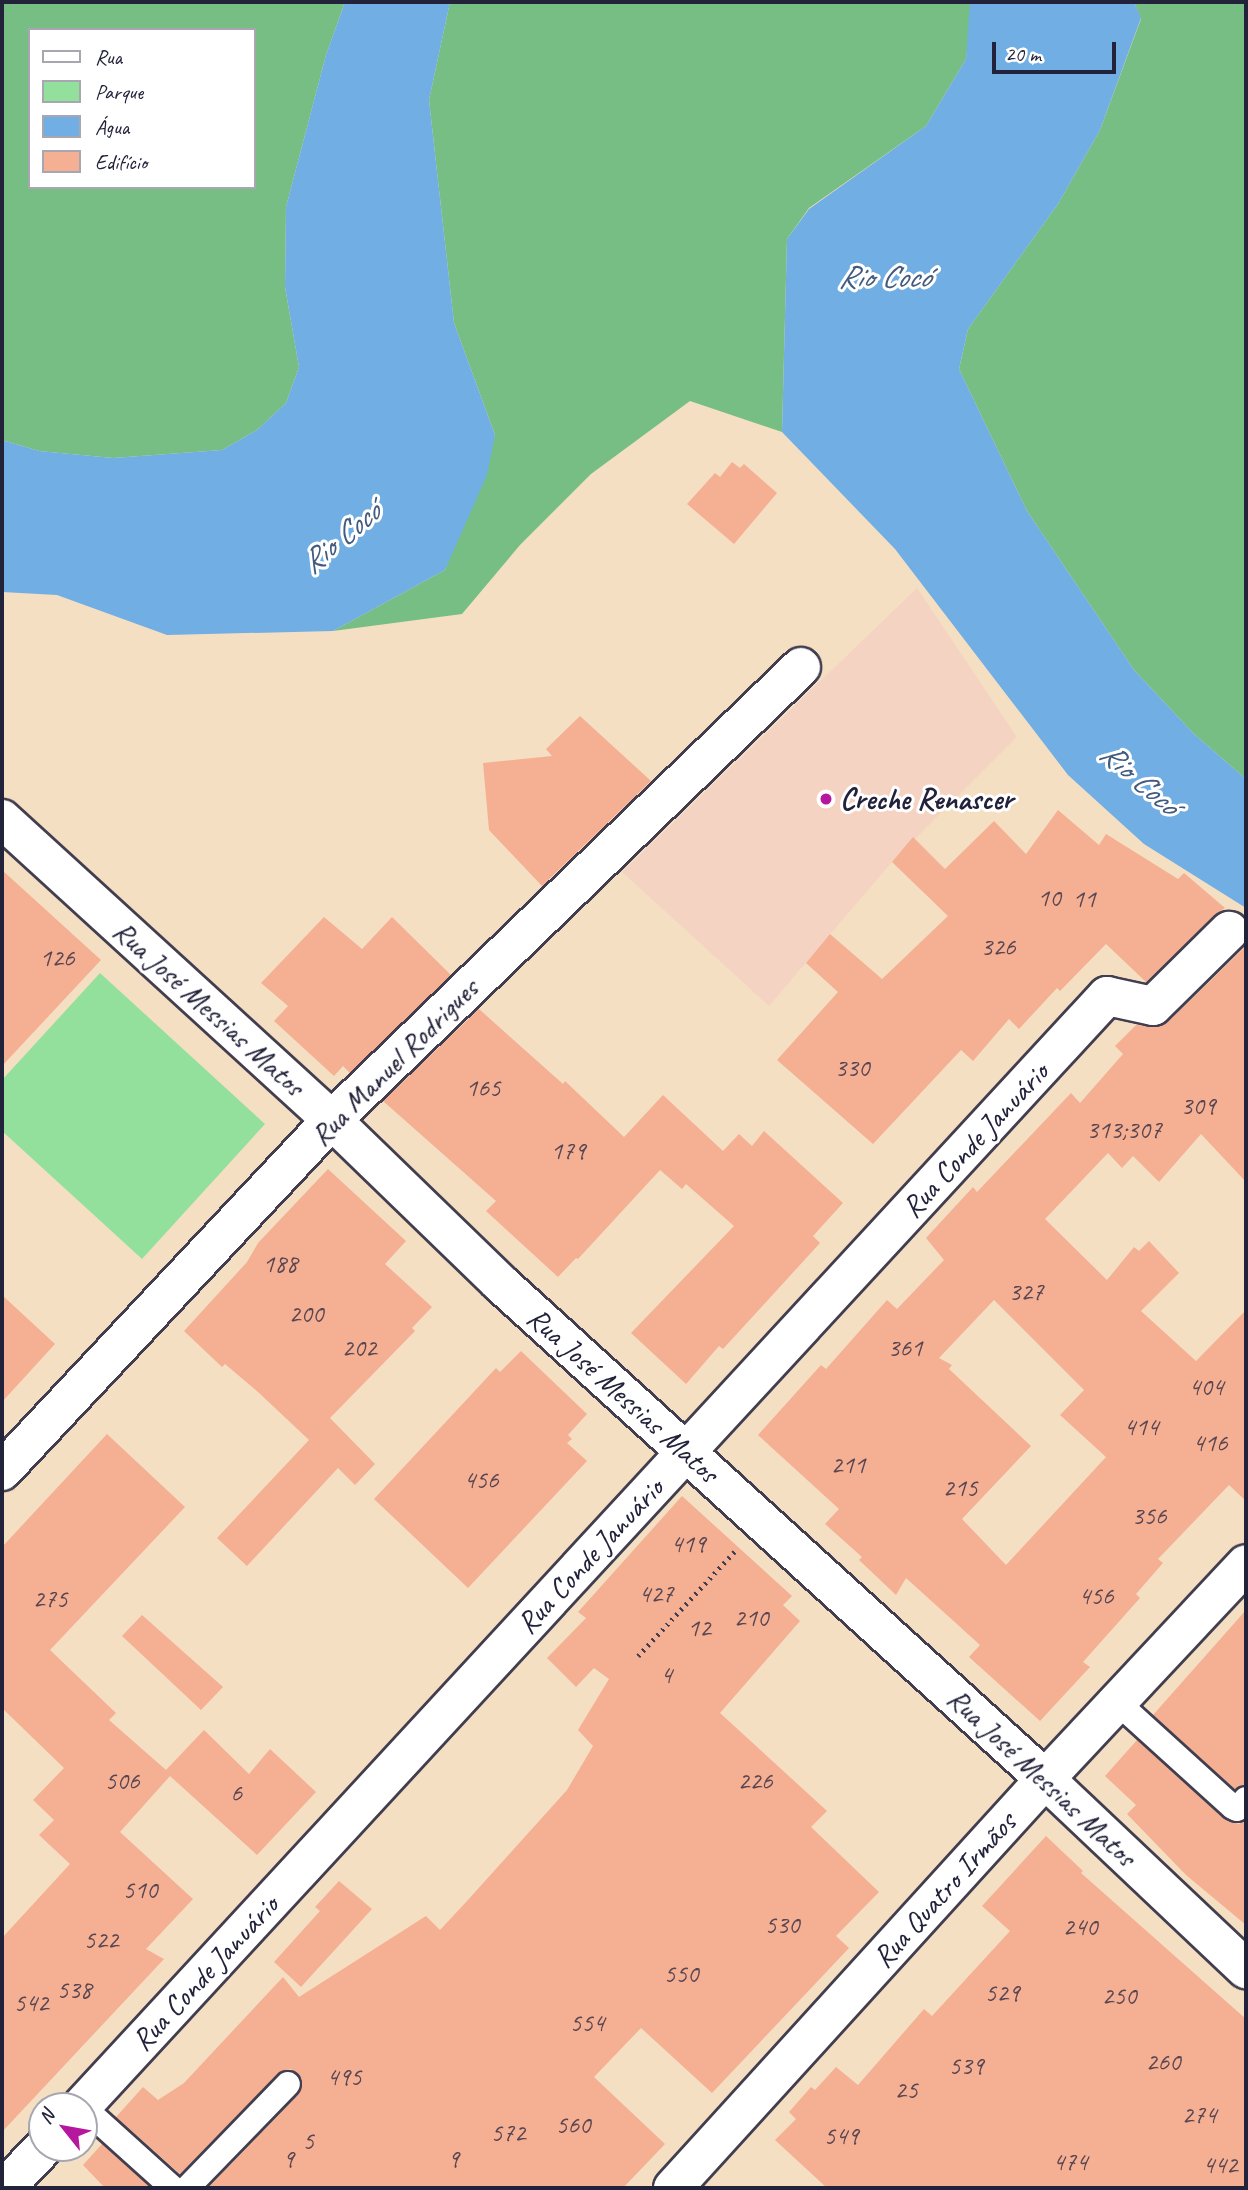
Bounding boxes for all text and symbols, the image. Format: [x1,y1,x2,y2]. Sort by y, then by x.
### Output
legend [28,28,256,189]
scale bar [996,28,1120,72]
text: 20 m [1005,41,1041,67]
text: Rua [95,44,122,70]
text: Parque [95,79,143,105]
text: Água [95,114,129,140]
text: Edifício [95,149,147,175]
water label: Rio Cocó [838,258,930,296]
water label: Rio Cocó [294,494,388,582]
water label: Rio Cocó [1092,735,1186,823]
place label: Creche Renascer [840,781,1012,817]
marker: Creche Renascer [818,791,834,807]
house number: 10 [1037,882,1061,914]
house number: 11 [1072,883,1096,915]
street label: Rua José Messias Matos [106,913,312,1103]
house number: 326 [980,931,1016,963]
house number: 126 [39,942,75,974]
street label: Rua Manuel Rodrigues [302,970,486,1154]
house number: 330 [834,1052,870,1084]
street label: Rua Conde Januário [894,1055,1056,1225]
house number: 165 [465,1072,501,1104]
house number: 309 [1180,1090,1216,1122]
house number: 313;307 [1086,1114,1162,1146]
house number: 179 [550,1135,586,1167]
house number: 188 [262,1248,298,1280]
house number: 327 [1008,1276,1044,1308]
house number: 200 [288,1298,324,1330]
street label: Rua José Messias Matos [520,1300,726,1490]
house number: 202 [341,1332,377,1364]
house number: 361 [887,1332,923,1364]
house number: 404 [1188,1371,1224,1403]
house number: 414 [1123,1411,1159,1443]
house number: 416 [1192,1427,1228,1459]
house number: 211 [830,1449,866,1481]
house number: 456 [463,1464,499,1496]
street label: Rua Conde Januário [509,1471,671,1641]
house number: 215 [942,1472,978,1504]
house number: 356 [1131,1500,1167,1532]
house number: 419 [670,1528,706,1560]
house number: 427 [638,1578,674,1610]
house number: 456 [1078,1580,1114,1612]
house number: 275 [32,1583,68,1615]
house number: 210 [733,1602,769,1634]
house number: 12 [687,1612,711,1644]
house number: 4 [660,1659,672,1691]
street label: Rua José Messias Matos [940,1680,1144,1874]
house number: 506 [104,1765,140,1797]
house number: 226 [737,1765,773,1797]
house number: 6 [230,1777,242,1809]
street label: Rua Quatro Irmãos [865,1805,1023,1975]
house number: 510 [122,1874,158,1906]
street label: Rua Conde Januário [124,1888,286,2058]
house number: 530 [764,1909,800,1941]
house number: 240 [1062,1911,1098,1943]
house number: 522 [83,1924,119,1956]
house number: 550 [663,1958,699,1990]
house number: 538 [56,1974,92,2006]
house number: 529 [984,1977,1020,2009]
house number: 250 [1101,1980,1137,2012]
house number: 542 [13,1987,49,2019]
house number: 554 [569,2007,605,2039]
house number: 260 [1145,2046,1181,2078]
house number: 539 [948,2050,984,2082]
house number: 495 [326,2061,362,2093]
house number: 25 [894,2074,918,2106]
north arrow [28,2092,98,2162]
house number: 274 [1181,2099,1217,2131]
text: N [33,2106,60,2128]
house number: 560 [555,2109,591,2141]
house number: 572 [490,2117,526,2149]
house number: 549 [823,2120,859,2152]
house number: 5 [302,2125,314,2157]
house number: 9 [282,2143,294,2175]
house number: 9 [447,2143,459,2175]
house number: 474 [1052,2146,1088,2178]
house number: 442 [1202,2149,1238,2181]

